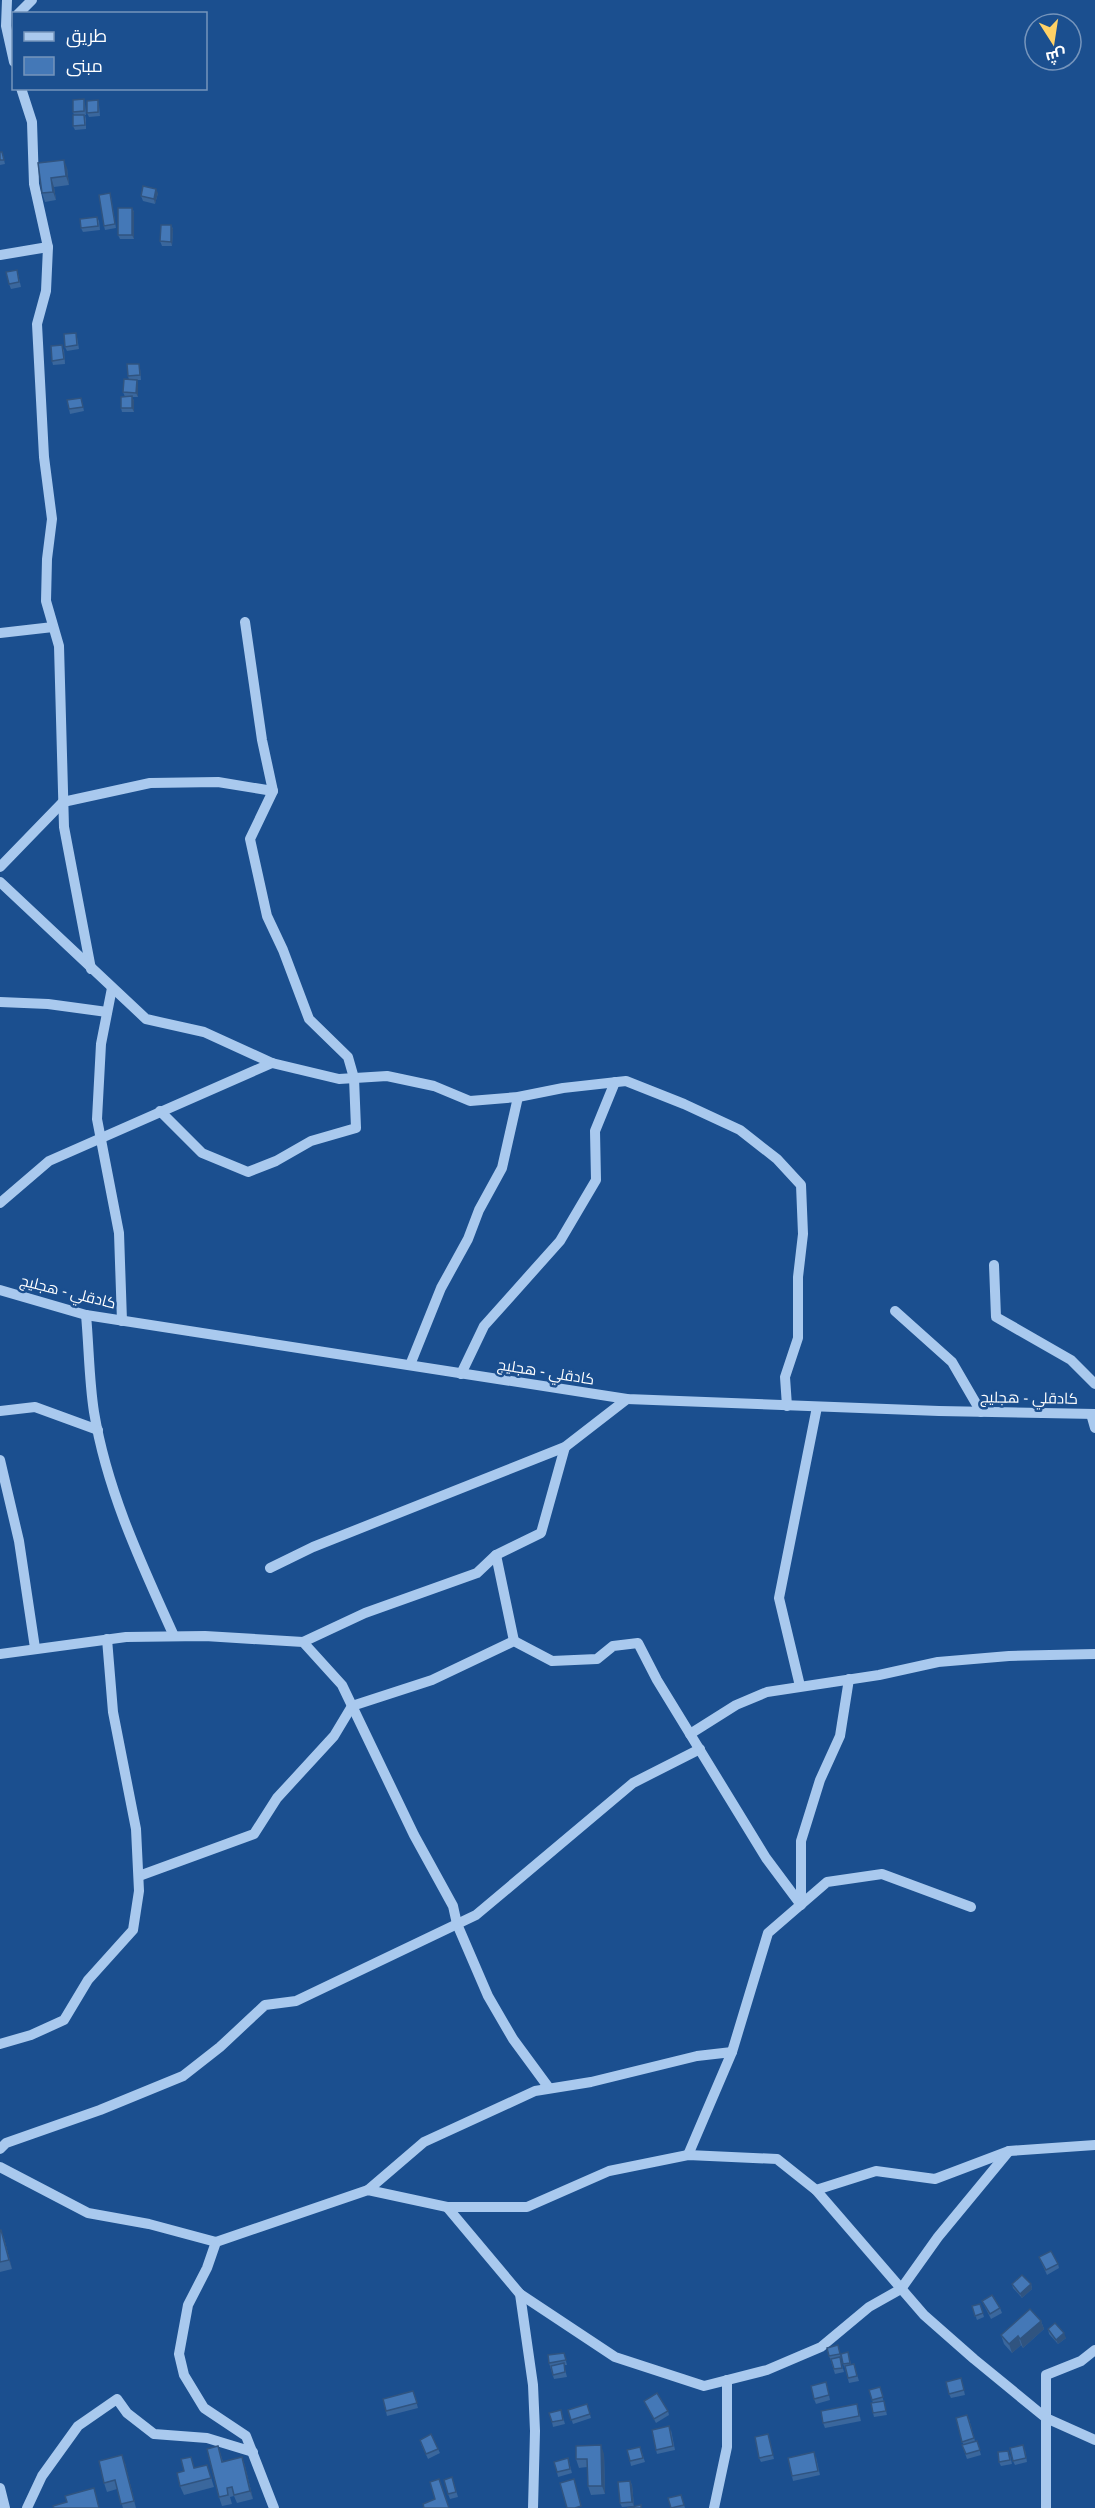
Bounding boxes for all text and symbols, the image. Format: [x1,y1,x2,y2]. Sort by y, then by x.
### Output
legend [12,12,207,90]
north arrow [1023,12,1083,72]
text: طريق [66,23,107,48]
text: ش [1044,44,1068,70]
text: مبنى [66,53,103,77]
street label: كادقلي - هجليج [18,1269,118,1315]
street label: كادقلي - هجليج [496,1353,596,1392]
street label: كادقلي - هجليج [980,1386,1078,1411]

